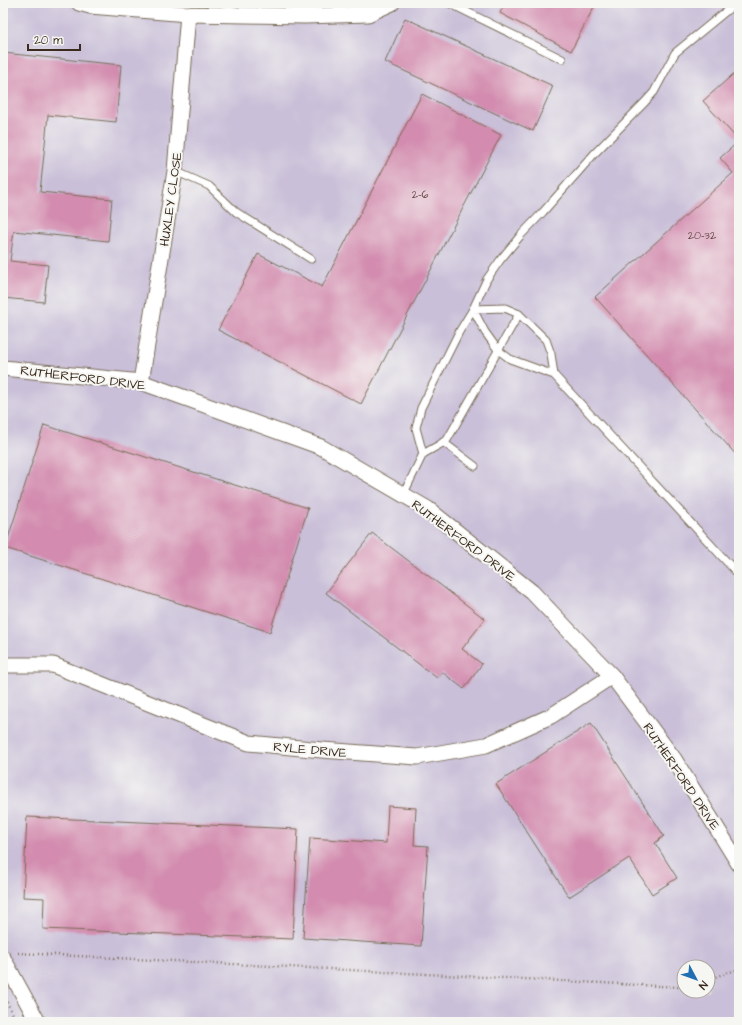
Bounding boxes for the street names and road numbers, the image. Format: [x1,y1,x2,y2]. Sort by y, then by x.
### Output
street label: HUXLEY CLOSE [155,151,187,247]
street label: RUTHERFORD DRIVE [19,361,147,395]
street label: RUTHERFORD DRIVE [408,496,519,586]
street label: RUTHERFORD DRIVE [639,719,724,834]
street label: RYLE DRIVE [272,738,348,762]

